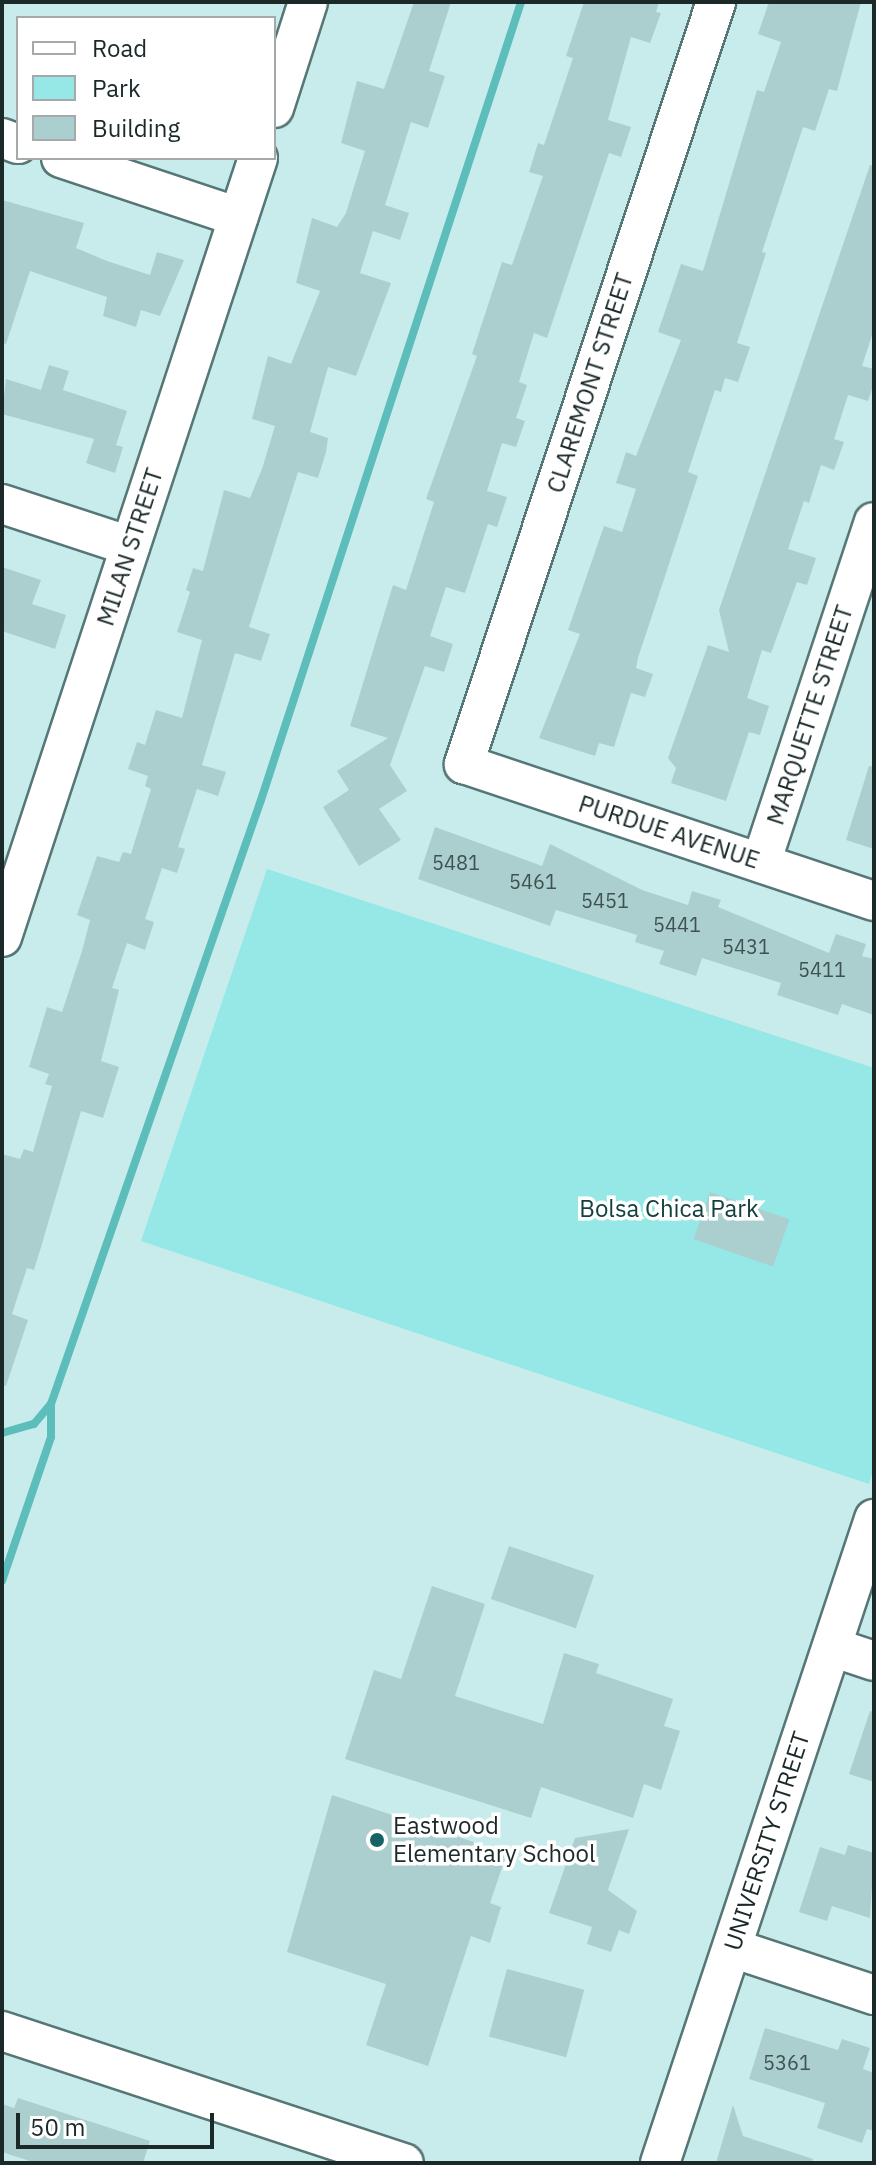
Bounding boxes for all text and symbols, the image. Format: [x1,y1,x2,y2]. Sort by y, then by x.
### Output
legend [16,16,276,160]
text: Road [92,32,147,64]
text: Park [92,72,141,104]
text: Building [92,112,180,144]
street label: CLAREMONT STREET [541,269,639,497]
street label: MILAN STREET [91,465,169,629]
street label: MARQUETTE STREET [761,601,859,829]
street label: PURDUE AVENUE [575,789,763,875]
house number: 5481 [432,850,480,874]
house number: 5461 [509,869,557,893]
house number: 5451 [581,888,629,912]
house number: 5441 [653,912,701,936]
house number: 5431 [722,934,770,958]
house number: 5411 [798,957,846,981]
park label: Bolsa Chica Park [579,1195,759,1223]
street label: UNIVERSITY STREET [718,1728,816,1954]
place label: Eastwood Elementary School [393,1812,595,1868]
marker: Eastwood Elementary School [368,1831,386,1849]
house number: 5361 [763,2050,811,2074]
scale bar [20,2097,218,2147]
text: 50 m [30,2111,85,2143]

